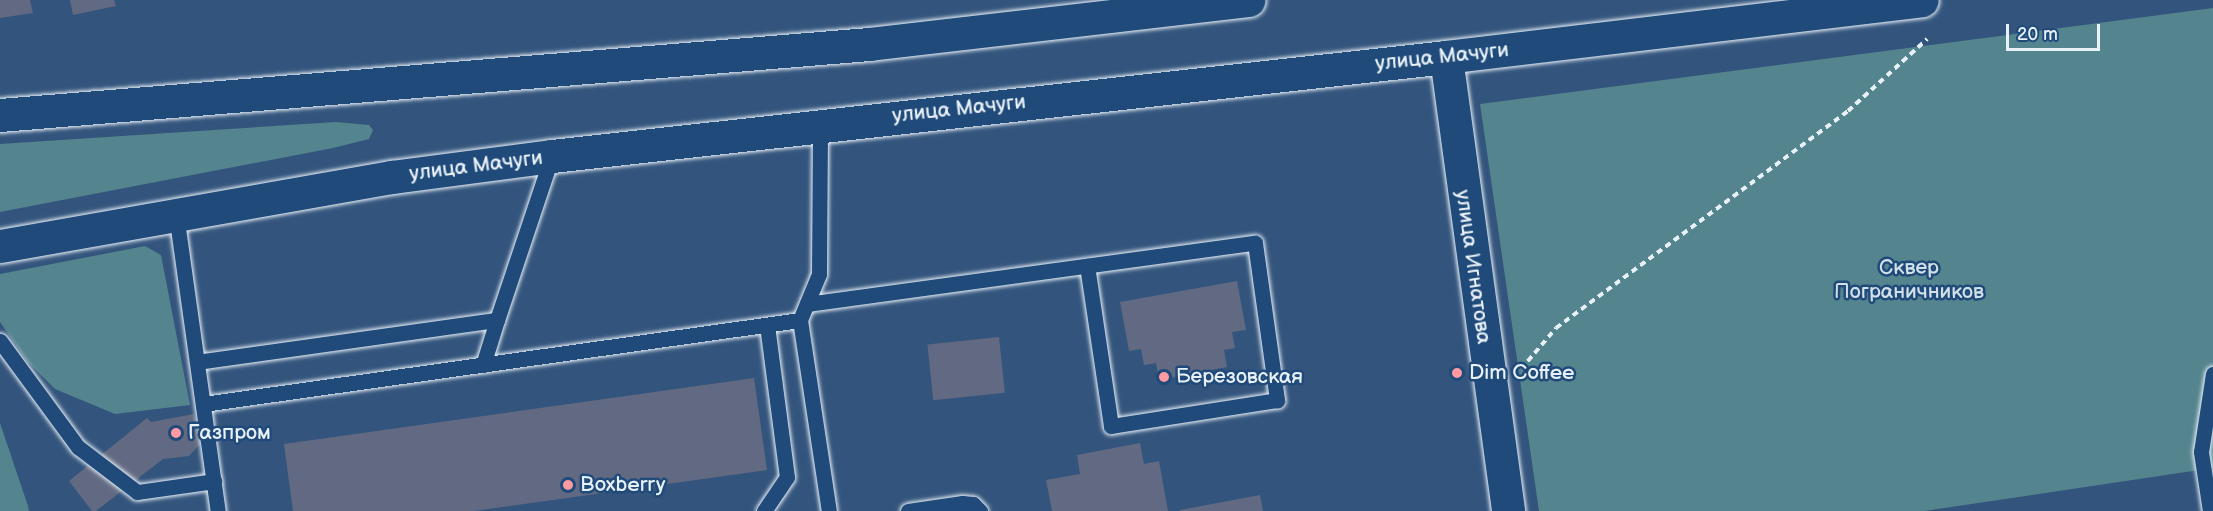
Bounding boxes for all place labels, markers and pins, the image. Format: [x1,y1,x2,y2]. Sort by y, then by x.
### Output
place label: Dim Coffee [1469,360,1575,386]
place label: Березовская [1176,364,1303,390]
marker: Dim Coffee [1450,366,1464,380]
marker: Березовская [1157,370,1171,384]
place label: Газпром [188,420,271,446]
marker: Газпром [169,426,183,440]
place label: Boxberry [580,472,665,498]
marker: Boxberry [561,478,575,492]

